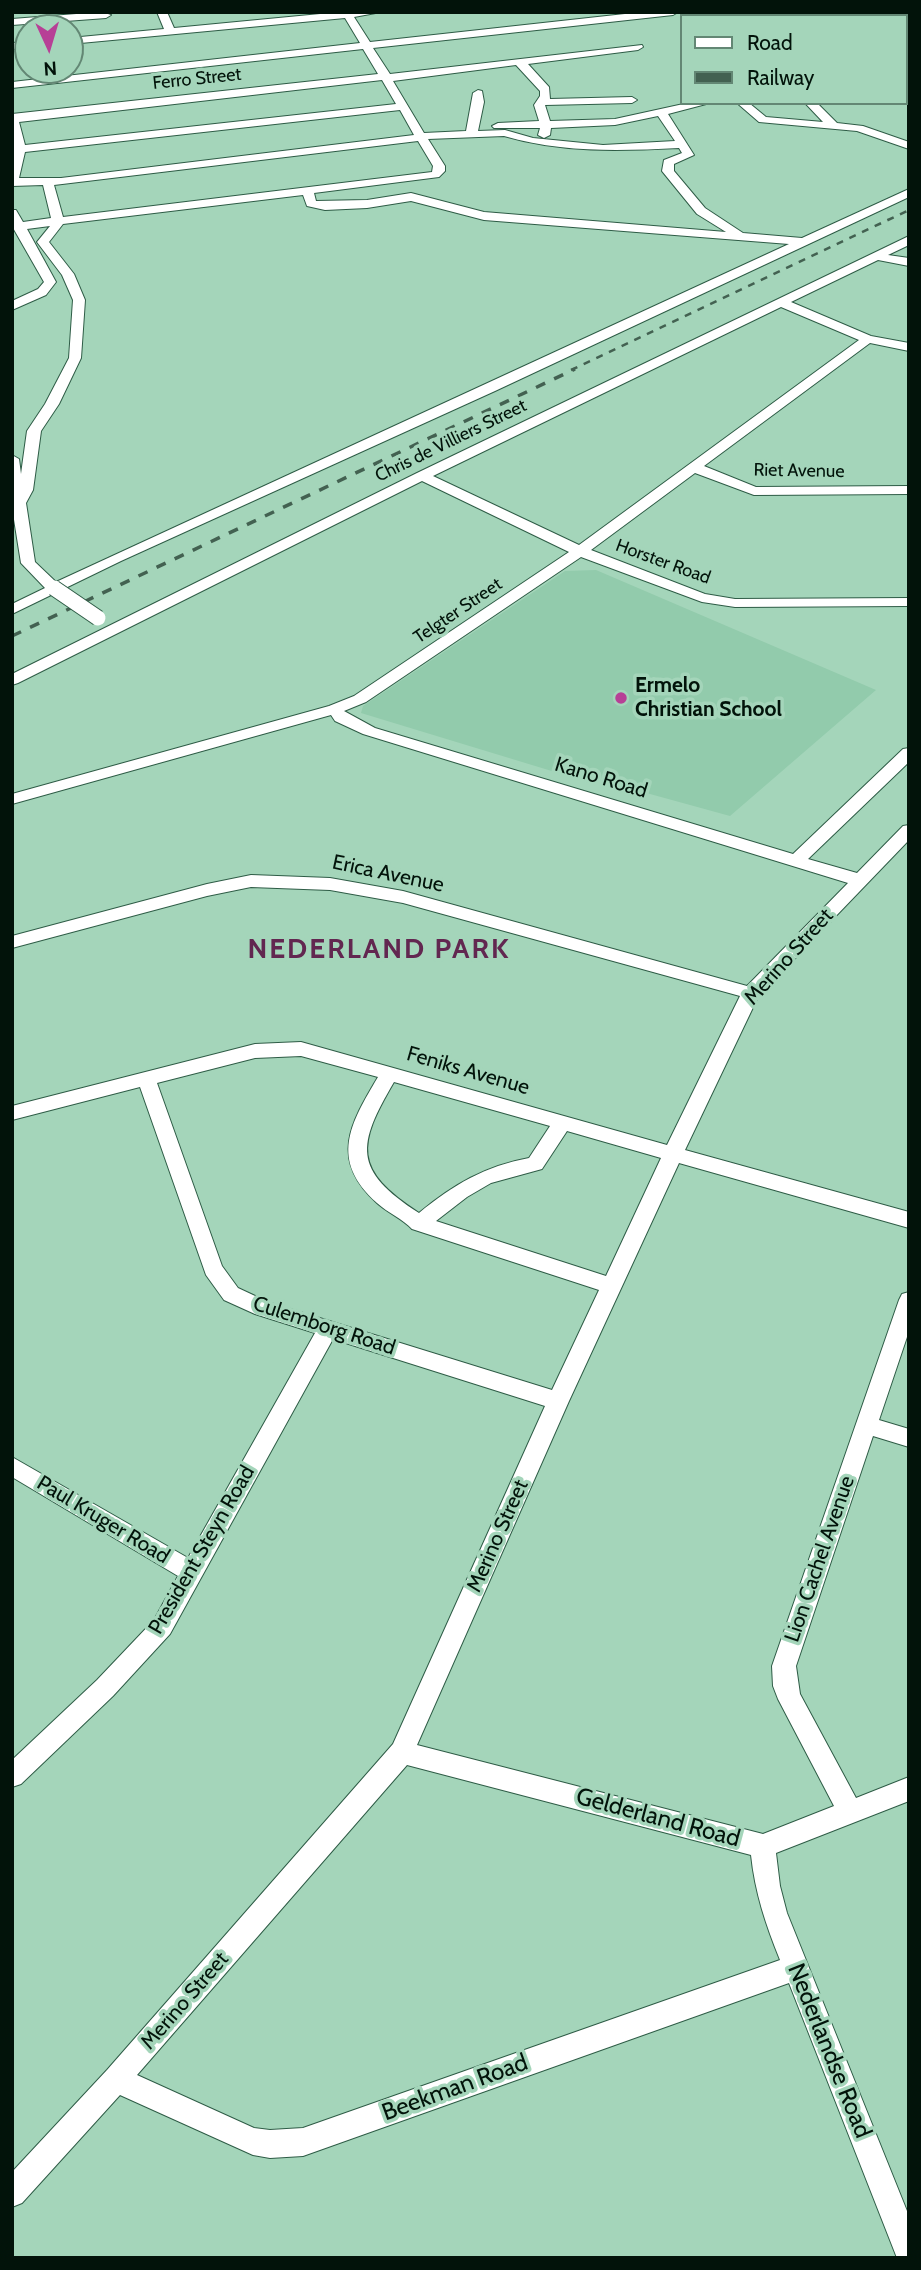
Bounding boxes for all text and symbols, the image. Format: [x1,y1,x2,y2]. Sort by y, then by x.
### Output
north arrow [14,14,84,84]
legend [680,14,907,105]
text: Road [747,30,793,55]
text: N [43,57,58,80]
street label: Ferro Street [152,64,242,94]
text: Railway [747,65,814,90]
street label: Chris de Villiers Street [372,395,530,487]
street label: Riet Avenue [753,459,845,483]
street label: Horster Road [613,535,713,589]
street label: Telgter Street [410,574,506,648]
place label: Ermelo Christian School [635,673,782,723]
marker: Ermelo Christian School [613,690,629,706]
street label: Kano Road [552,752,650,804]
street label: Erica Avenue [330,850,446,898]
street label: Merino Street [739,904,839,1010]
district label: NEDERLAND PARK [249,933,509,967]
street label: Feniks Avenue [404,1041,532,1101]
street label: Culemborg Road [250,1291,398,1361]
street label: President Steyn Road [144,1461,260,1639]
street label: Paul Kruger Road [32,1471,174,1569]
street label: Lion Cachel Avenue [780,1473,860,1645]
street label: Merino Street [462,1476,534,1596]
street label: Gelderland Road [573,1782,743,1854]
street label: Merino Street [136,1947,234,2055]
street label: Nederlandse Road [781,1960,877,2142]
street label: Beekman Road [378,2048,532,2128]

